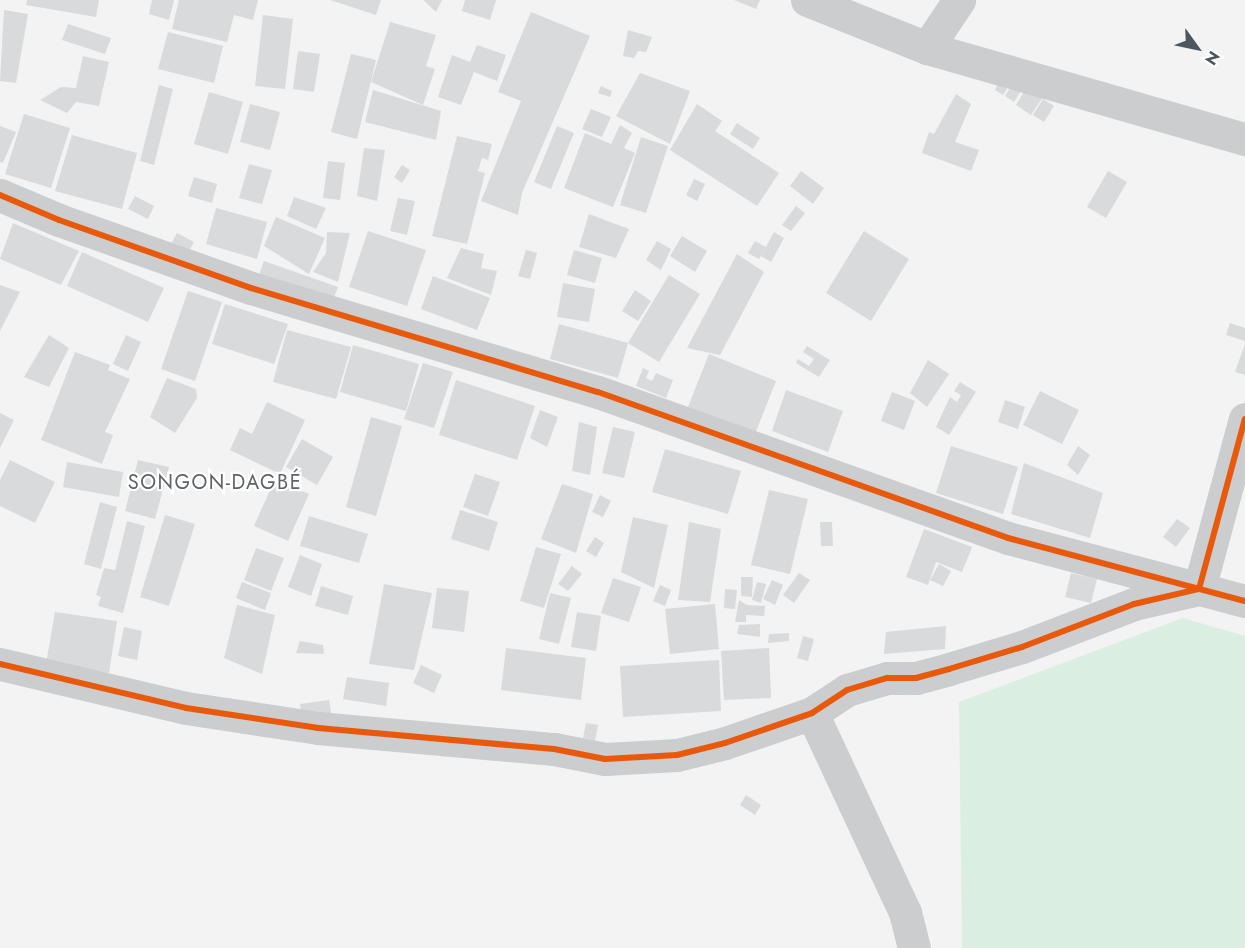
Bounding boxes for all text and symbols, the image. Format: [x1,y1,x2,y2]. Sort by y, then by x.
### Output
north arrow [1167,18,1227,78]
text: N [1199,46,1226,70]
district label: SONGON-DAGBÉ [128,470,302,494]

